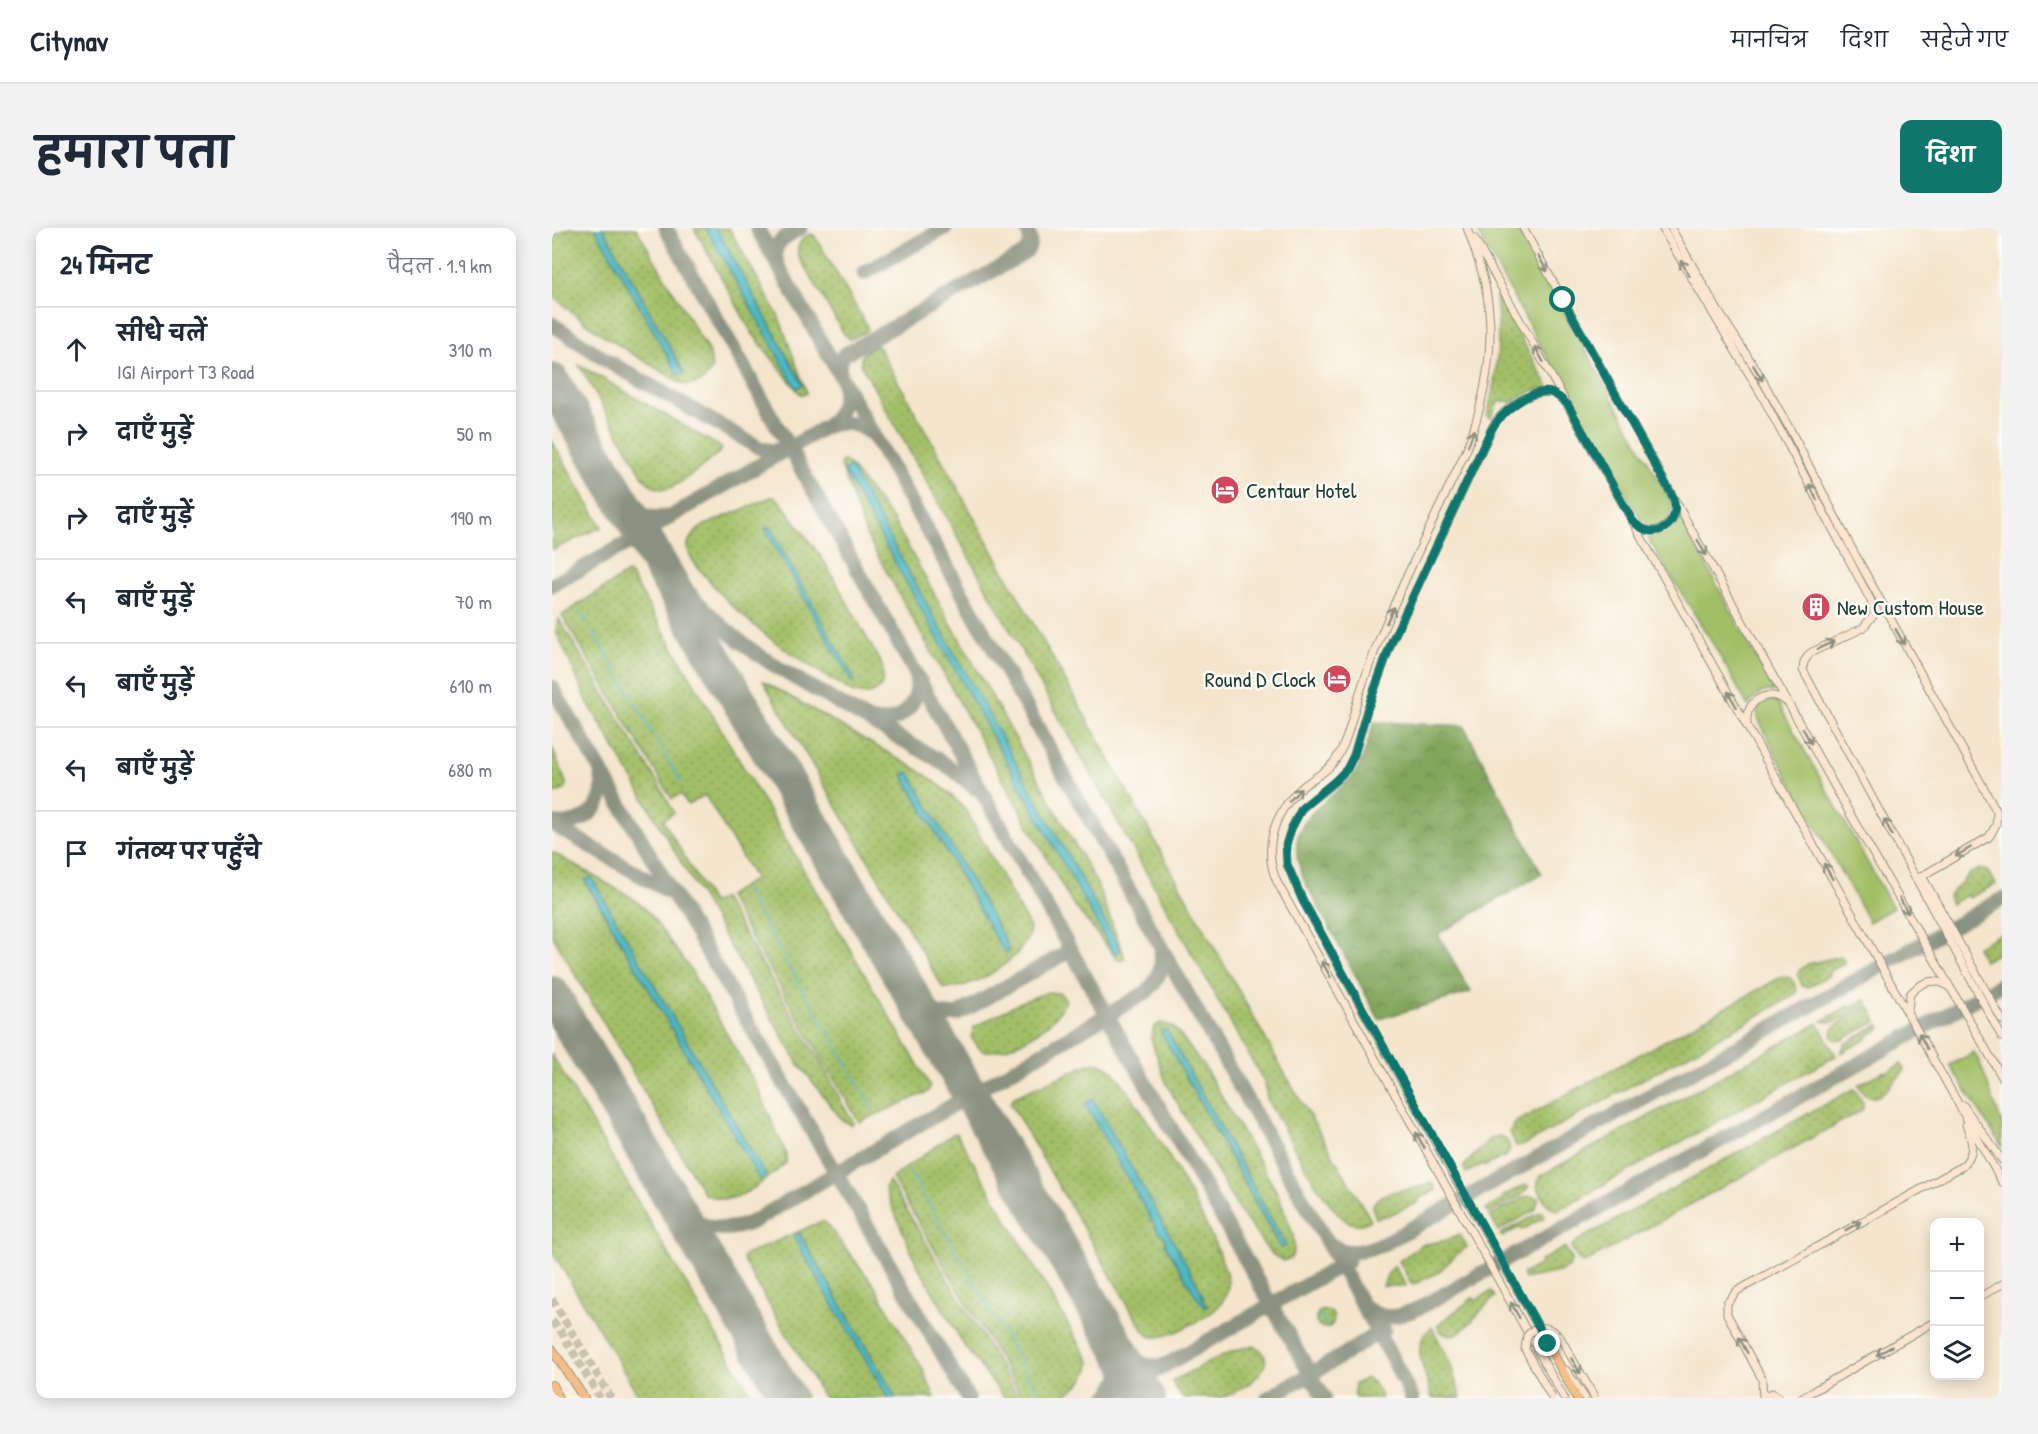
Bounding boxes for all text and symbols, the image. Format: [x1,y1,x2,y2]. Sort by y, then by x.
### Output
text: Citynav [30,22,108,60]
text: मानचित्र [1731,25,1808,54]
text: दिशा [1841,25,1888,54]
text: सहेजे गए [1921,25,2008,54]
button: दिशा [1900,120,2002,193]
text: हमारा पता [36,123,232,180]
text: 24 मिनट [60,247,151,282]
text: पैदल · 1.9 km [387,252,492,279]
one-way arrow [1537,255,1549,272]
one-way arrow [1679,260,1691,277]
route start [1549,286,1575,312]
text: सीधे चलें [117,318,207,348]
icon: ahead [60,333,93,366]
text: 310 m [449,336,492,363]
one-way arrow [1533,345,1544,363]
text: IGI Airport T3 Road [117,358,254,385]
one-way arrow [1753,364,1765,381]
text: दाएँ मुड़ें [117,416,193,446]
icon: right [60,417,93,450]
text: 50 m [456,420,492,447]
one-way arrow [1466,429,1477,448]
hotel icon: Centaur Hotel [1209,474,1241,506]
place label: Centaur Hotel [1246,475,1357,505]
one-way arrow [1807,483,1819,501]
text: दाएँ मुड़ें [117,500,193,530]
icon: right [60,501,93,534]
text: 190 m [450,504,492,531]
one-way arrow [1696,539,1708,556]
text: बाएँ मुड़ें [117,584,194,614]
icon: left [60,585,93,618]
text: 70 m [455,588,492,615]
building icon: New Custom House [1800,591,1832,623]
place label: New Custom House [1837,592,1984,622]
one-way arrow [1384,607,1396,625]
one-way arrow [1895,627,1906,645]
one-way arrow [1817,638,1835,650]
hotel icon: Round D Clock [1321,663,1353,695]
place label: Round D Clock [1205,664,1316,694]
text: बाएँ मुड़ें [117,668,194,698]
icon: left [60,669,93,702]
text: 610 m [450,672,492,699]
one-way arrow [1726,691,1738,708]
one-way arrow [1801,727,1813,744]
text: बाएँ मुड़ें [117,752,194,782]
icon: left [60,753,93,786]
text: 680 m [448,756,492,783]
one-way arrow [1288,788,1302,803]
one-way arrow [1881,818,1893,836]
text: गंतव्य पर पहुँचे [117,836,261,866]
icon: arrive [60,837,93,870]
one-way arrow [1955,846,1972,858]
one-way arrow [1822,862,1833,880]
one-way arrow [1898,897,1910,914]
one-way arrow [1320,961,1332,978]
one-way arrow [1917,1032,1929,1049]
one-way arrow [1413,1132,1425,1149]
map controls [1930,1218,1984,1380]
button: + [1930,1218,1984,1272]
one-way arrow [1844,1220,1862,1231]
button: − [1930,1272,1984,1326]
one-way arrow [1509,1302,1521,1319]
button: layers [1930,1326,1984,1380]
route end [1534,1330,1560,1356]
one-way arrow [1737,1337,1749,1354]
one-way arrow [1875,1346,1893,1357]
one-way arrow [1570,1357,1582,1374]

